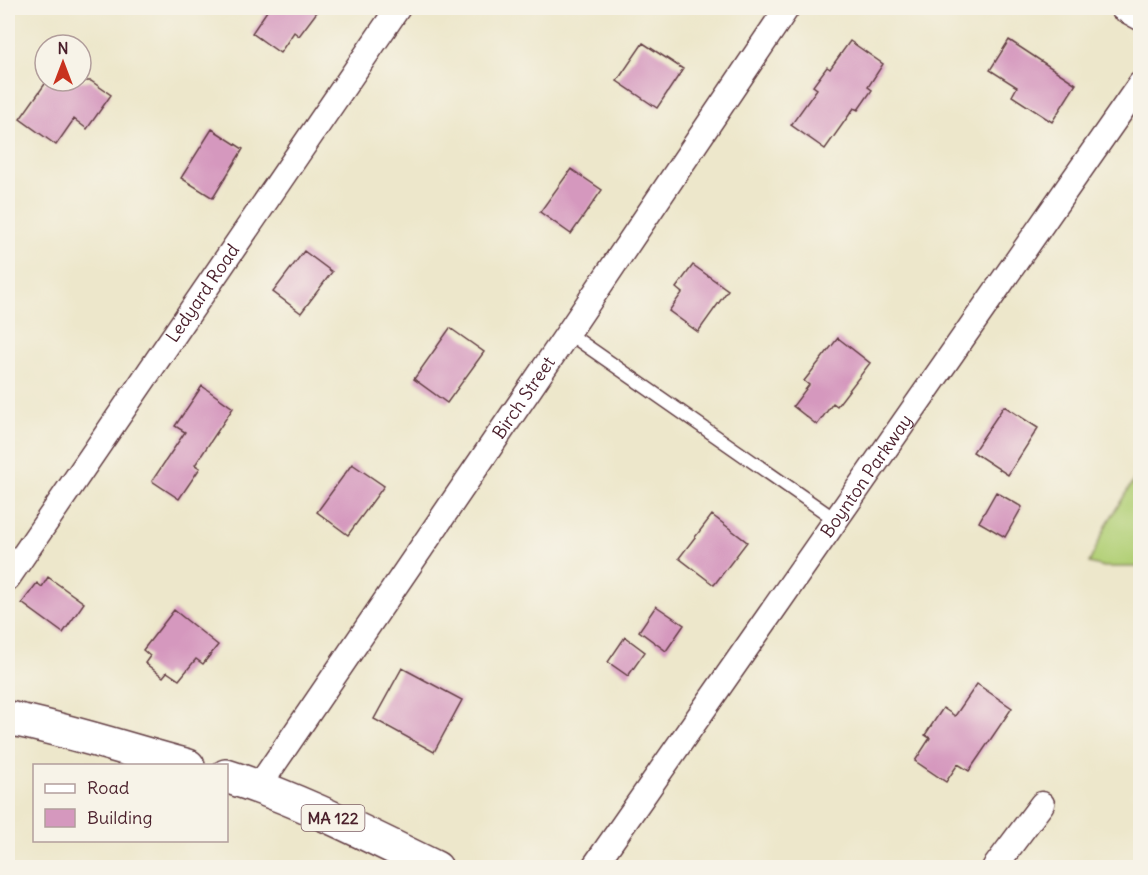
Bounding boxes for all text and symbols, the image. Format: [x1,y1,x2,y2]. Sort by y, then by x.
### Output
north arrow [33,33,93,93]
text: N [57,38,69,58]
street label: Ledyard Road [161,239,244,347]
street label: Birch Street [487,352,560,443]
street label: Boynton Parkway [815,410,917,542]
legend [33,764,228,842]
text: Road [87,776,130,799]
road number: MA 122 [302,805,364,831]
text: Building [87,806,152,829]

